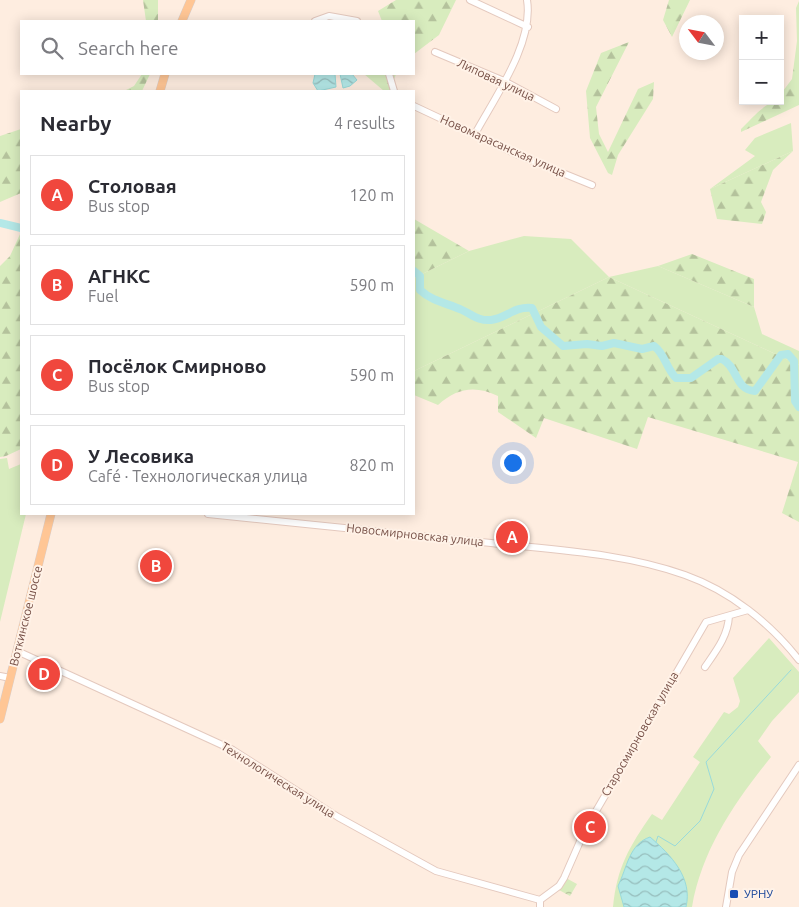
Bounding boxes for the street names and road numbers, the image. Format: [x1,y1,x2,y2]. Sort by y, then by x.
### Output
street label: Липовая улица [455,56,537,103]
street label: Новомарасанская улица [439,112,568,179]
street label: Новосмирновская улица [346,521,484,548]
street label: Воткинское шоссе [7,564,44,667]
street label: Старосмирновская улица [599,669,681,798]
street label: Технологическая улица [219,739,338,820]

